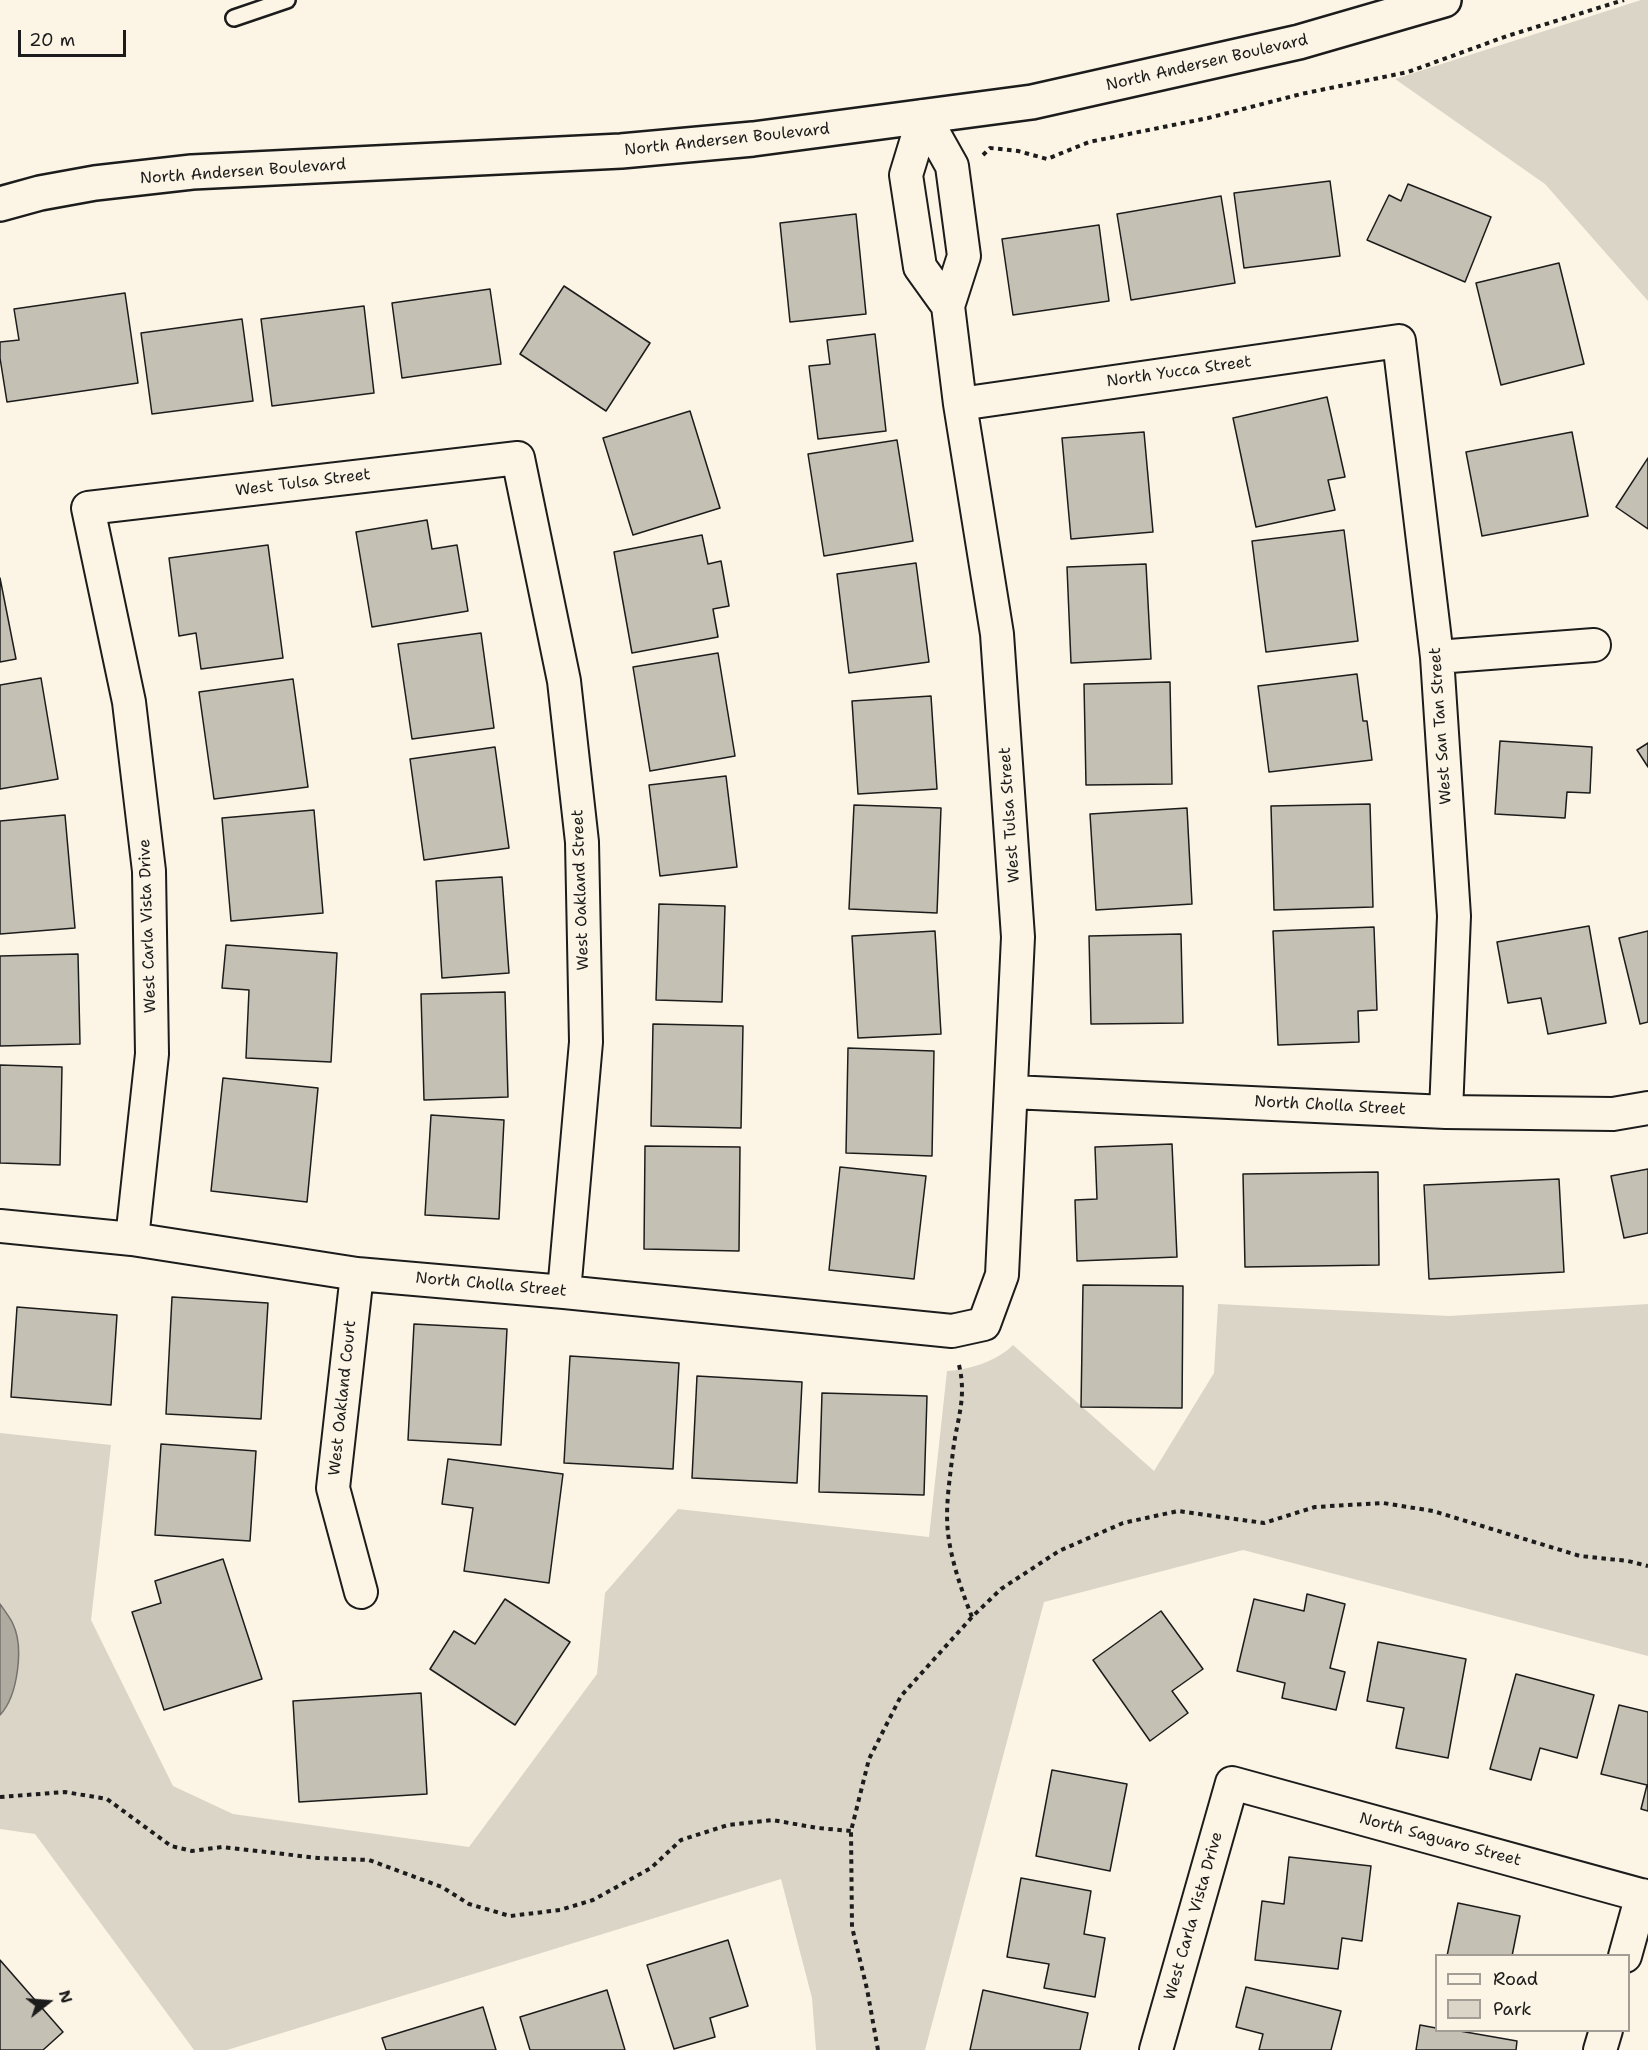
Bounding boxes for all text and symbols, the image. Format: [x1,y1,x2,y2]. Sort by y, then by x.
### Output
scale bar [21,18,129,56]
text: 20 m [29,28,75,52]
street label: North Andersen Boulevard [1104,30,1310,96]
street label: North Andersen Boulevard [623,120,831,160]
street label: North Andersen Boulevard [139,155,347,189]
street label: North Yucca Street [1105,352,1253,392]
street label: West Tulsa Street [234,465,372,501]
street label: West San Tan Street [1426,647,1456,805]
street label: West Tulsa Street [996,746,1024,884]
street label: West Oakland Street [569,809,593,971]
street label: West Carla Vista Drive [135,839,161,1013]
street label: North Cholla Street [1254,1092,1406,1120]
street label: North Cholla Street [415,1269,567,1301]
street label: West Oakland Court [325,1319,361,1477]
street label: North Saguaro Street [1357,1809,1523,1871]
street label: West Carla Vista Drive [1161,1830,1227,2002]
legend [1435,1954,1630,2032]
text: Road [1493,1967,1538,1991]
north arrow [18,1972,78,2032]
text: N [54,1987,78,2006]
text: Park [1493,1997,1532,2021]

